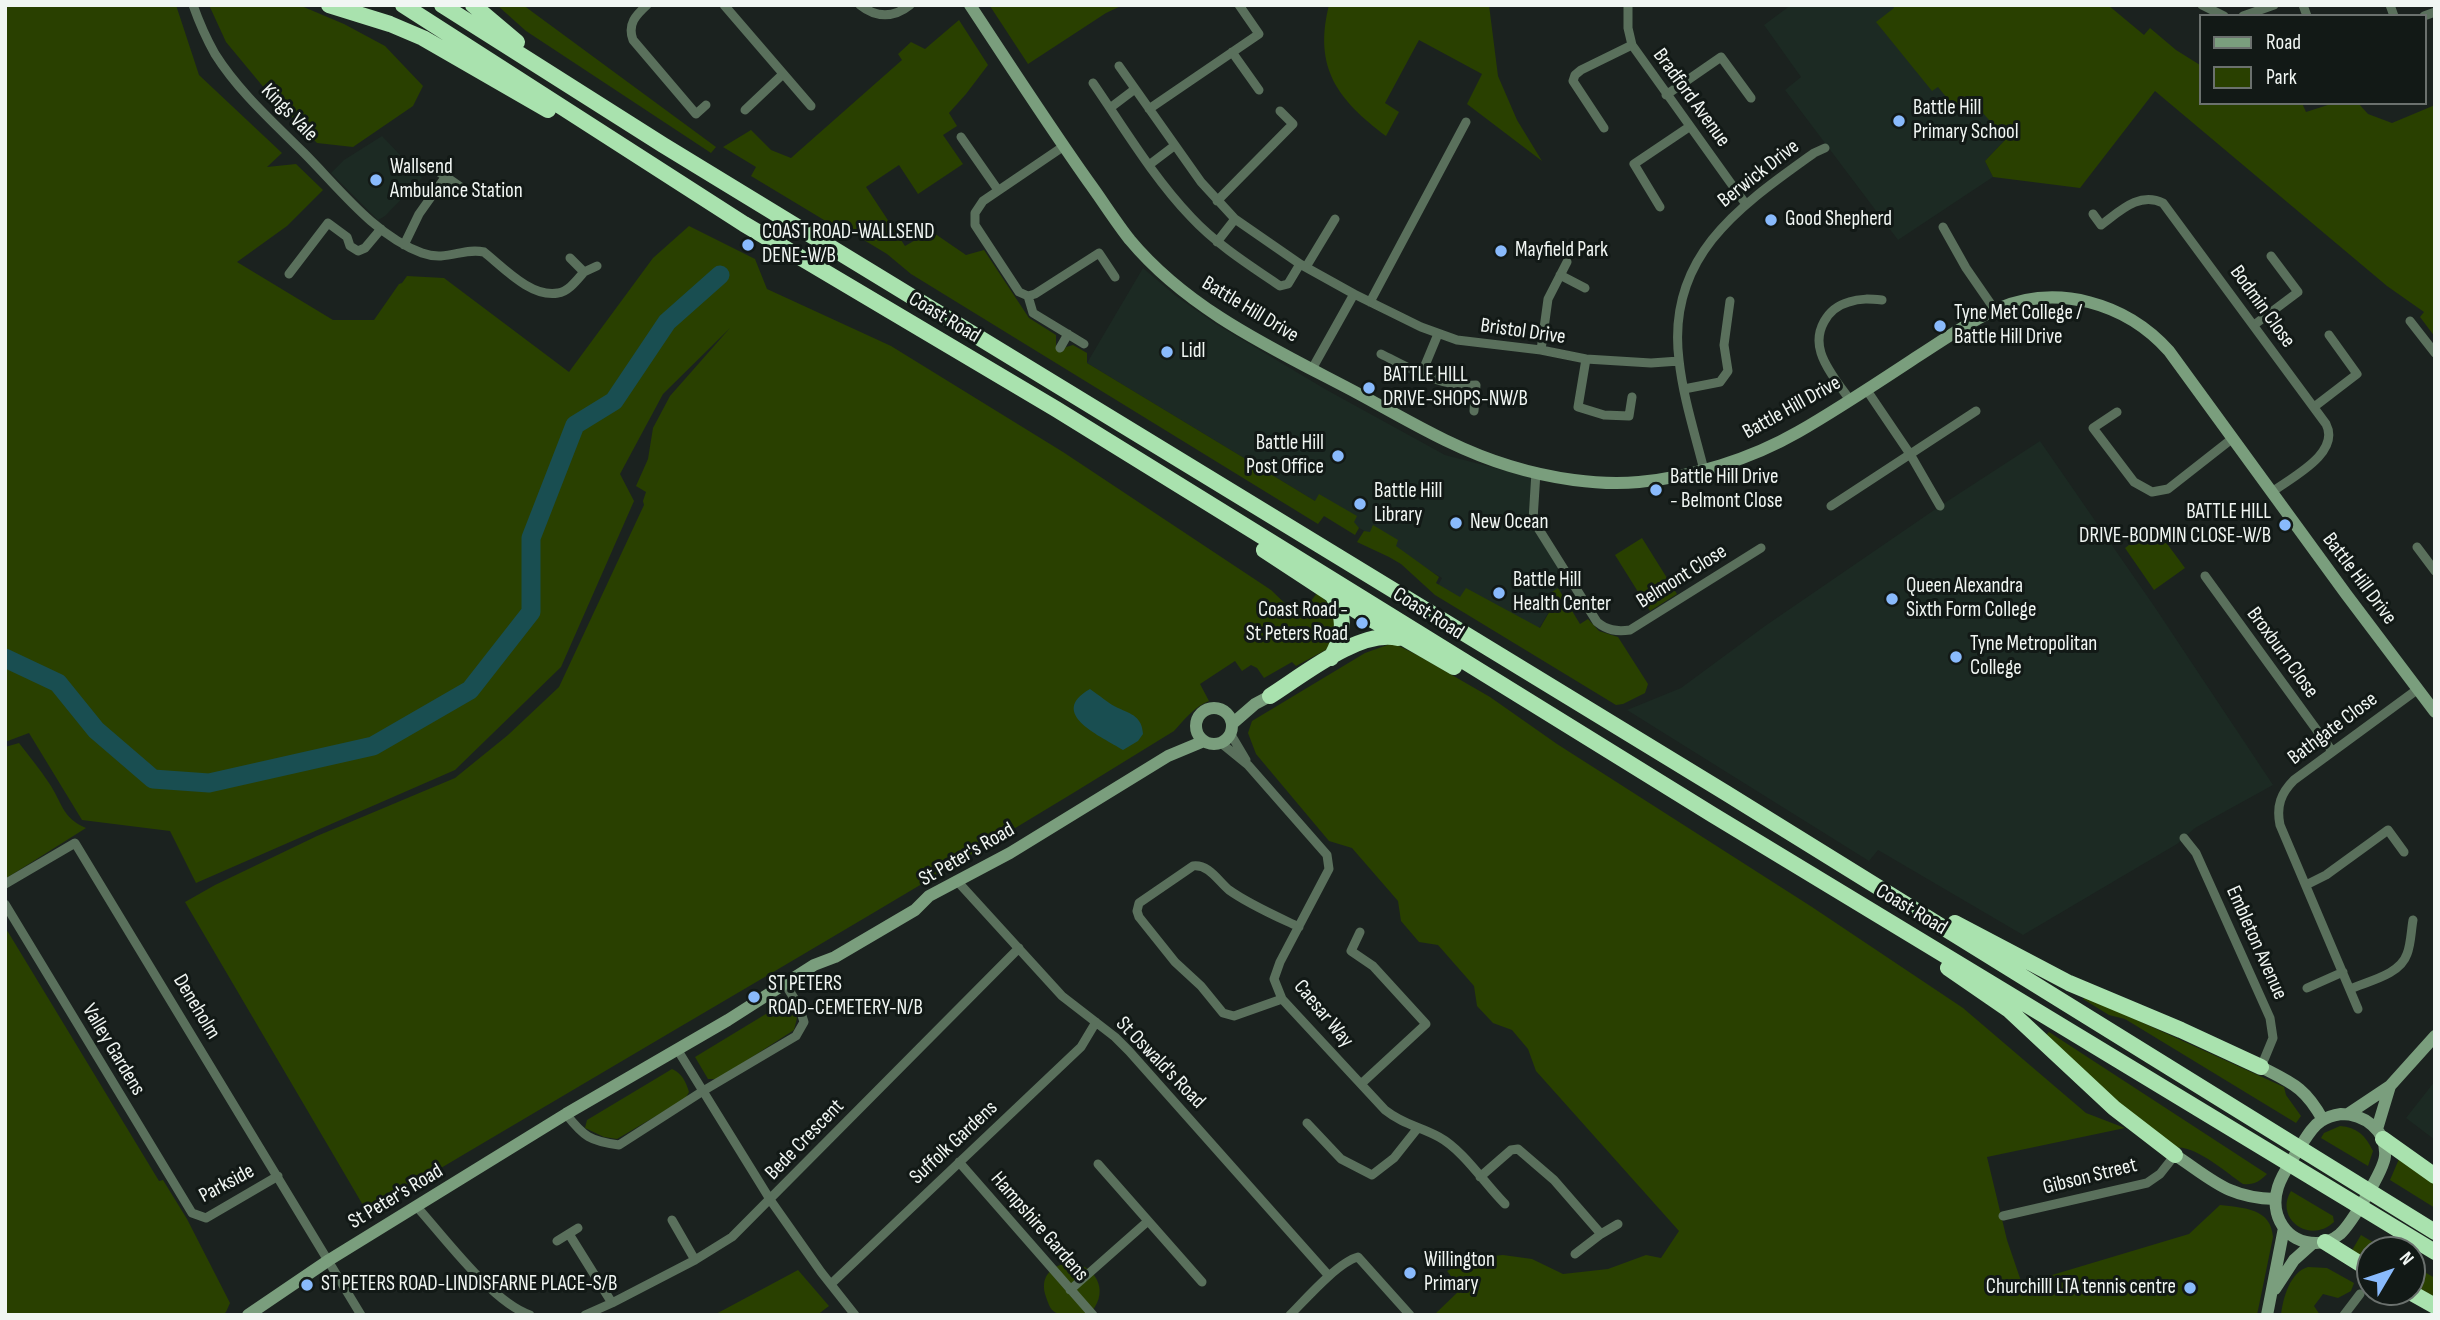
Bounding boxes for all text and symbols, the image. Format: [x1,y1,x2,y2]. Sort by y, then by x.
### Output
legend [2198,14,2426,105]
text: Road [2266,30,2301,55]
street label: Bradford Avenue [1647,44,1735,152]
text: Park [2266,65,2297,90]
street label: Kings Vale [255,79,323,147]
place label: Battle Hill Primary School [1913,96,2019,146]
marker: Battle Hill Primary School [1891,113,1907,129]
street label: Berwick Drive [1713,134,1805,214]
place label: Wallsend Ambulance Station [390,155,523,205]
marker: Wallsend Ambulance Station [368,172,384,188]
place label: Good Shepherd [1785,207,1892,233]
marker: Good Shepherd [1763,212,1779,228]
place label: COAST ROAD-WALLSEND DENE-W/B [762,220,935,270]
marker: COAST ROAD-WALLSEND DENE-W/B [740,237,756,253]
place label: Mayfield Park [1515,238,1608,264]
marker: Mayfield Park [1493,243,1509,259]
street label: Bodmin Close [2224,261,2300,353]
street label: Battle Hill Drive [1197,271,1303,349]
street label: Coast Road [904,287,984,349]
place label: Tyne Met College / Battle Hill Drive [1954,301,2082,351]
street label: Bristol Drive [1479,314,1567,350]
marker: Tyne Met College / Battle Hill Drive [1932,318,1948,334]
place label: Lidl [1181,339,1205,365]
marker: Lidl [1159,344,1175,360]
place label: BATTLE HILL DRIVE-SHOPS-NW/B [1383,363,1528,413]
street label: Battle Hill Drive [1739,371,1845,445]
marker: BATTLE HILL DRIVE-SHOPS-NW/B [1361,380,1377,396]
place label: Battle Hill Post Office [1246,431,1324,481]
marker: Battle Hill Post Office [1330,448,1346,464]
place label: Battle Hill Drive - Belmont Close [1670,465,1783,515]
place label: Battle Hill Library [1374,479,1442,529]
marker: Battle Hill Drive - Belmont Close [1648,482,1664,498]
marker: Battle Hill Library [1352,496,1368,512]
place label: BATTLE HILL DRIVE-BODMIN CLOSE-W/B [2079,500,2271,550]
place label: New Ocean [1470,510,1548,536]
marker: New Ocean [1448,515,1464,531]
marker: BATTLE HILL DRIVE-BODMIN CLOSE-W/B [2277,517,2293,533]
street label: Battle Hill Drive [2316,528,2402,630]
street label: Belmont Close [1632,539,1732,615]
place label: Battle Hill Health Center [1513,568,1611,618]
place label: Queen Alexandra Sixth Form College [1906,574,2036,624]
street label: Coast Road [1388,582,1468,646]
marker: Battle Hill Health Center [1491,585,1507,601]
marker: Queen Alexandra Sixth Form College [1884,591,1900,607]
place label: Coast Road - St Peters Road [1246,598,1348,648]
street label: Broxburn Close [2241,603,2323,703]
marker: Coast Road - St Peters Road [1354,615,1370,631]
place label: Tyne Metropolitan College [1970,632,2097,682]
marker: Tyne Metropolitan College [1948,649,1964,665]
street label: Bathgate Close [2283,687,2383,771]
street label: St Peter's Road [915,818,1019,892]
street label: Coast Road [1871,879,1951,941]
street label: Embleton Avenue [2220,882,2292,1004]
street label: Deneholm [167,970,225,1044]
place label: ST PETERS ROAD-CEMETERY-N/B [768,972,923,1022]
street label: Caesar Way [1288,975,1358,1053]
marker: ST PETERS ROAD-CEMETERY-N/B [746,989,762,1005]
street label: Valley Gardens [76,1000,150,1100]
street label: St Oswald's Road [1110,1012,1210,1114]
street label: Bede Crescent [760,1094,850,1186]
street label: Suffolk Gardens [905,1096,1003,1190]
street label: Gibson Street [2040,1153,2140,1201]
street label: Parkside [195,1159,259,1209]
street label: St Peter's Road [344,1159,448,1235]
street label: Hampshire Gardens [985,1167,1093,1287]
north arrow [2356,1236,2426,1306]
place label: Willington Primary [1424,1248,1495,1298]
text: N [2394,1248,2418,1270]
marker: Willington Primary [1402,1265,1418,1281]
place label: ST PETERS ROAD-LINDISFARNE PLACE-S/B [321,1272,617,1298]
place label: Churchilll LTA tennis centre [1986,1275,2176,1301]
marker: ST PETERS ROAD-LINDISFARNE PLACE-S/B [299,1277,315,1293]
marker: Churchilll LTA tennis centre [2182,1280,2198,1296]

